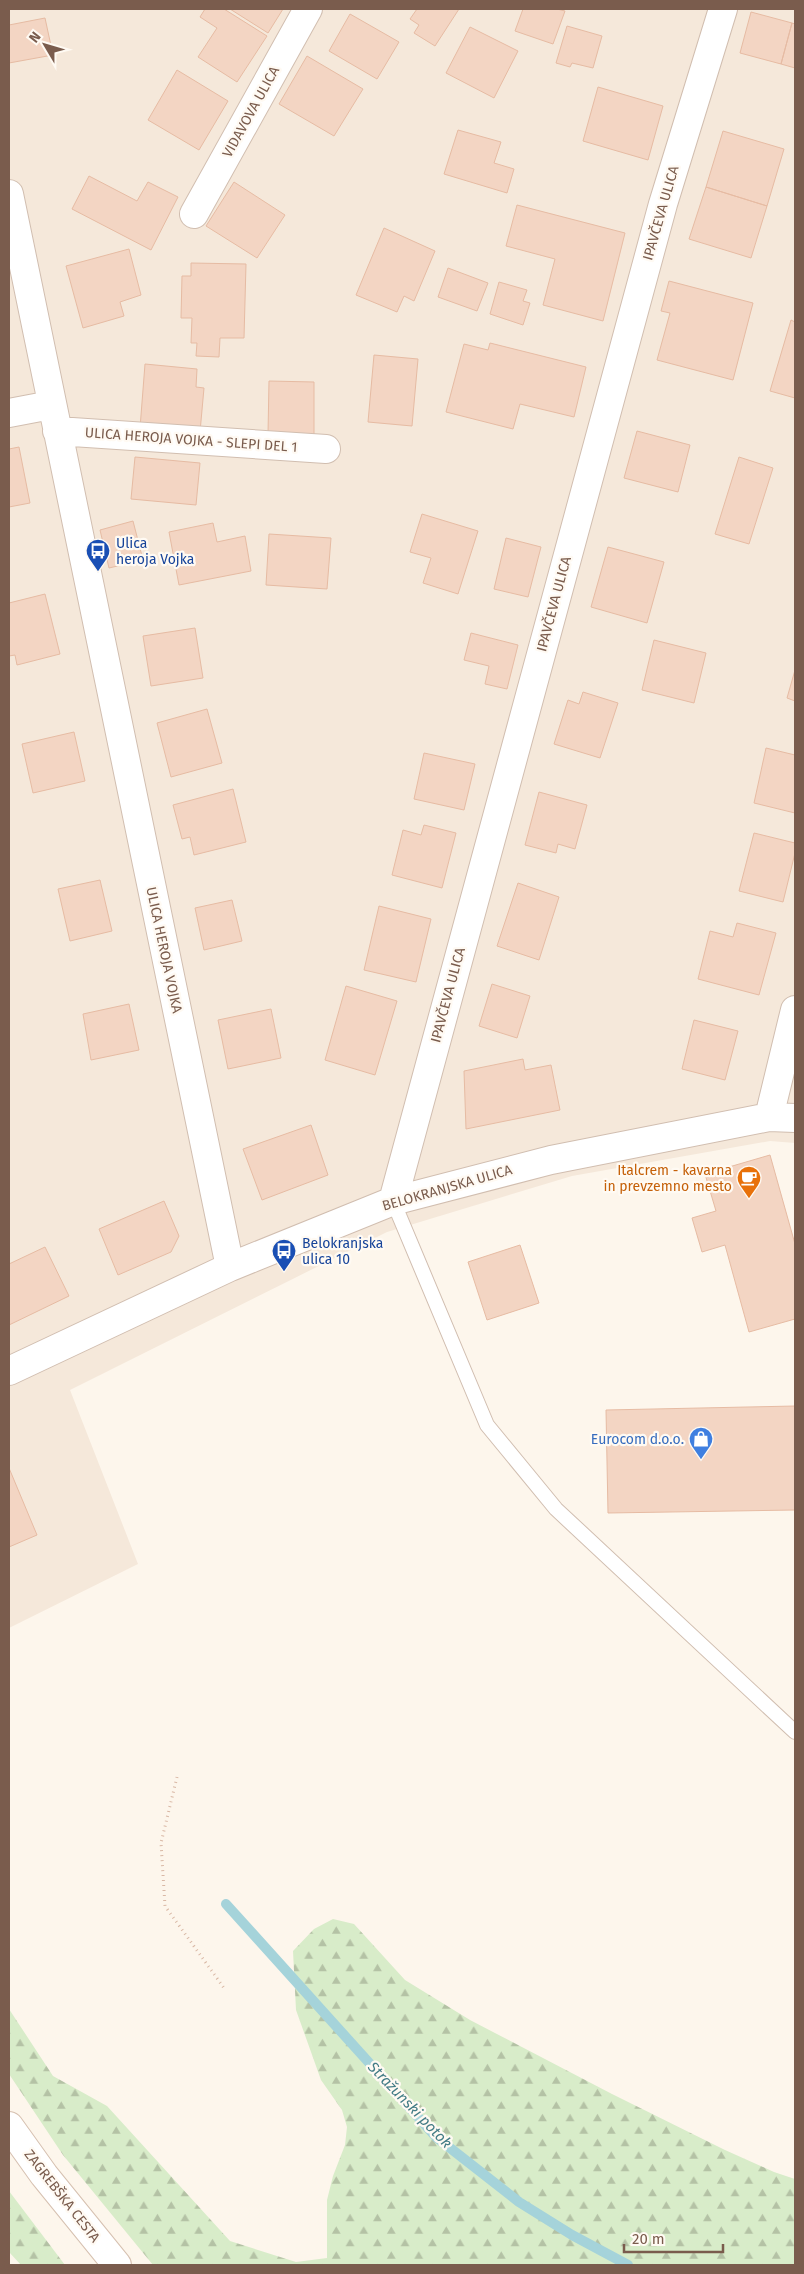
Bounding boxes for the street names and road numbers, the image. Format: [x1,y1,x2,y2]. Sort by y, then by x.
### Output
street label: VIDAVOVA ULICA [219,63,283,161]
street label: IPAVČEVA ULICA [638,163,683,262]
street label: ULICA HEROJA VOJKA - SLEPI DEL 1 [84,424,298,456]
street label: IPAVČEVA ULICA [532,554,575,653]
street label: ULICA HEROJA VOJKA [142,885,186,1015]
street label: IPAVČEVA ULICA [426,945,469,1044]
street label: BELOKRANJSKA ULICA [380,1161,514,1215]
street label: ZAGREBŠKA CESTA [21,2146,104,2246]

